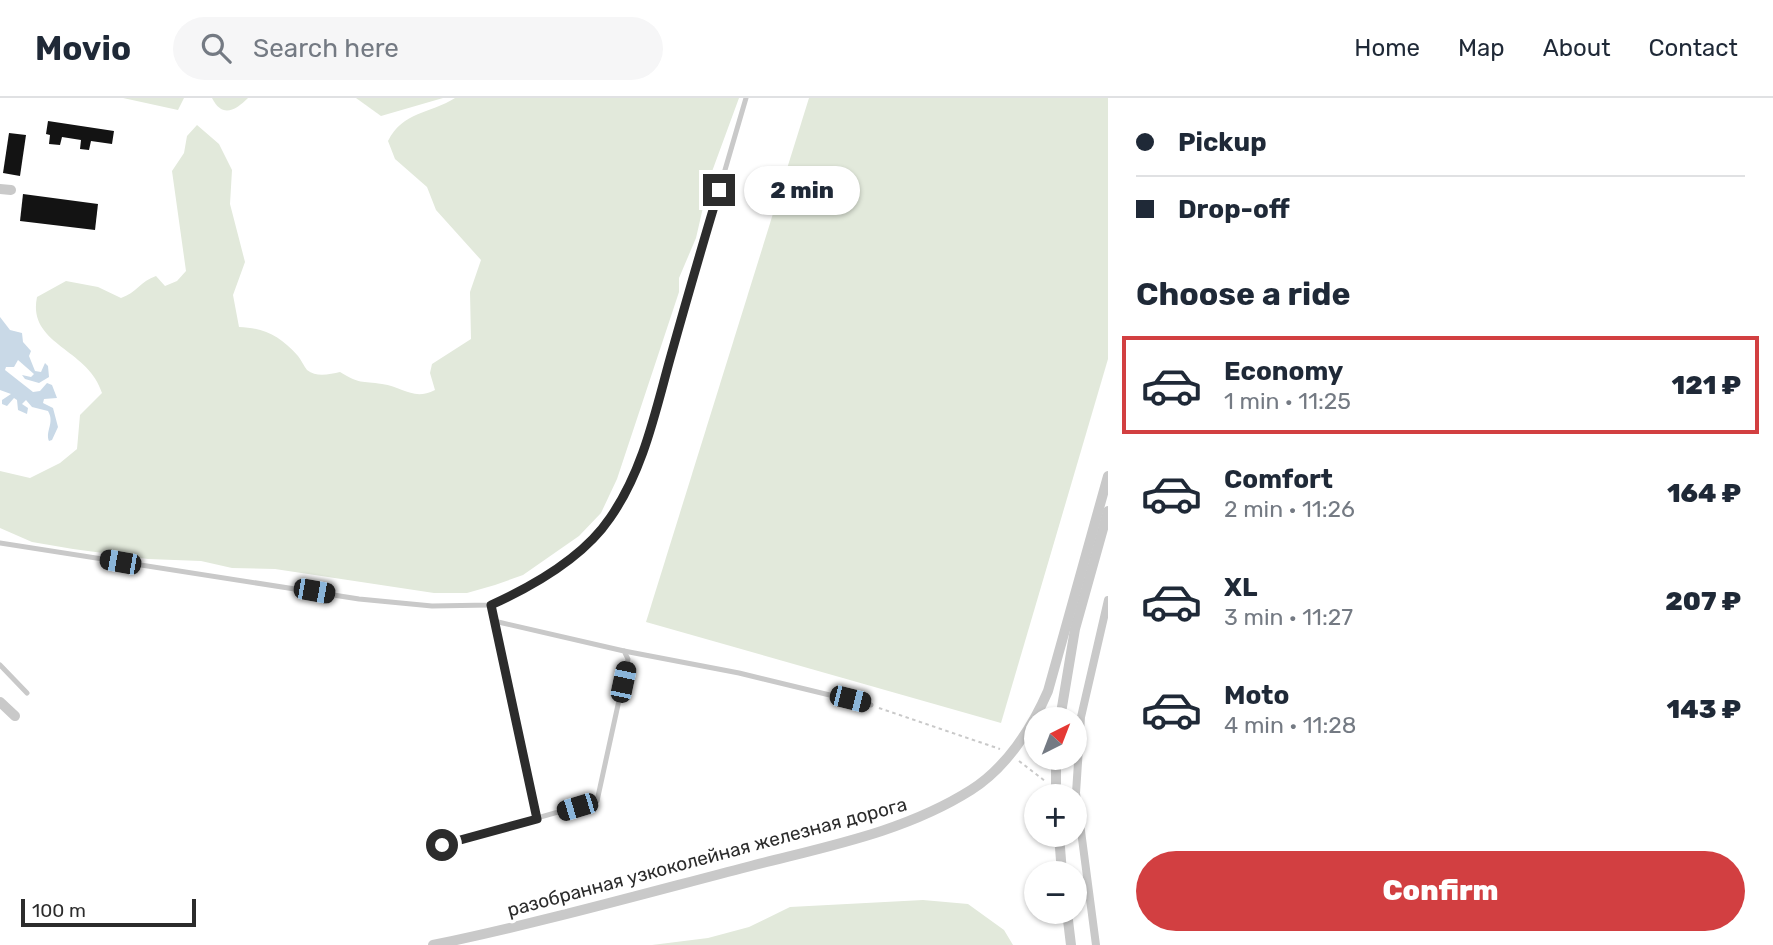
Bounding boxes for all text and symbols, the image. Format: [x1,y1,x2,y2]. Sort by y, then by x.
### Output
search box [173,17,663,80]
text: Movio [35,29,131,68]
icon: search [197,29,235,67]
text: Search here [253,33,399,64]
text: Home [1354,34,1420,62]
text: Map [1458,34,1505,62]
text: About [1543,34,1611,62]
text: Contact [1649,34,1738,62]
text: Pickup [1178,127,1267,158]
callout: 2 min [744,166,859,214]
route end [703,174,735,206]
text: 2 min [770,176,834,204]
text: Drop-off [1178,194,1290,225]
text: Choose a ride [1136,275,1350,313]
icon: car [1140,354,1203,417]
text: Economy [1224,356,1343,387]
text: 121 ₽ [1672,370,1741,401]
text: 1 min · 11:25 [1224,387,1351,415]
icon: car [1140,462,1203,525]
text: Comfort [1224,464,1333,495]
text: 164 ₽ [1667,478,1741,509]
text: 2 min · 11:26 [1224,495,1355,523]
car [98,548,143,576]
icon: car [1140,570,1203,633]
text: XL [1224,572,1257,603]
car [292,577,337,605]
text: 207 ₽ [1665,586,1741,617]
text: 3 min · 11:27 [1224,603,1353,631]
car [609,659,638,705]
icon: car [1140,678,1203,741]
text: Moto [1224,680,1289,711]
car [828,684,873,714]
text: 143 ₽ [1667,694,1741,725]
north arrow [1024,707,1087,770]
map controls [1024,707,1087,924]
text: 4 min · 11:28 [1224,711,1356,739]
button: + [1024,784,1087,847]
car [554,791,601,823]
street label: разобранная узкоколейная железная дорога [505,792,909,922]
route start [426,829,458,861]
button: Confirm [1136,851,1745,931]
button: − [1024,861,1087,924]
scale bar [21,896,196,928]
text: 100 m [32,899,86,922]

